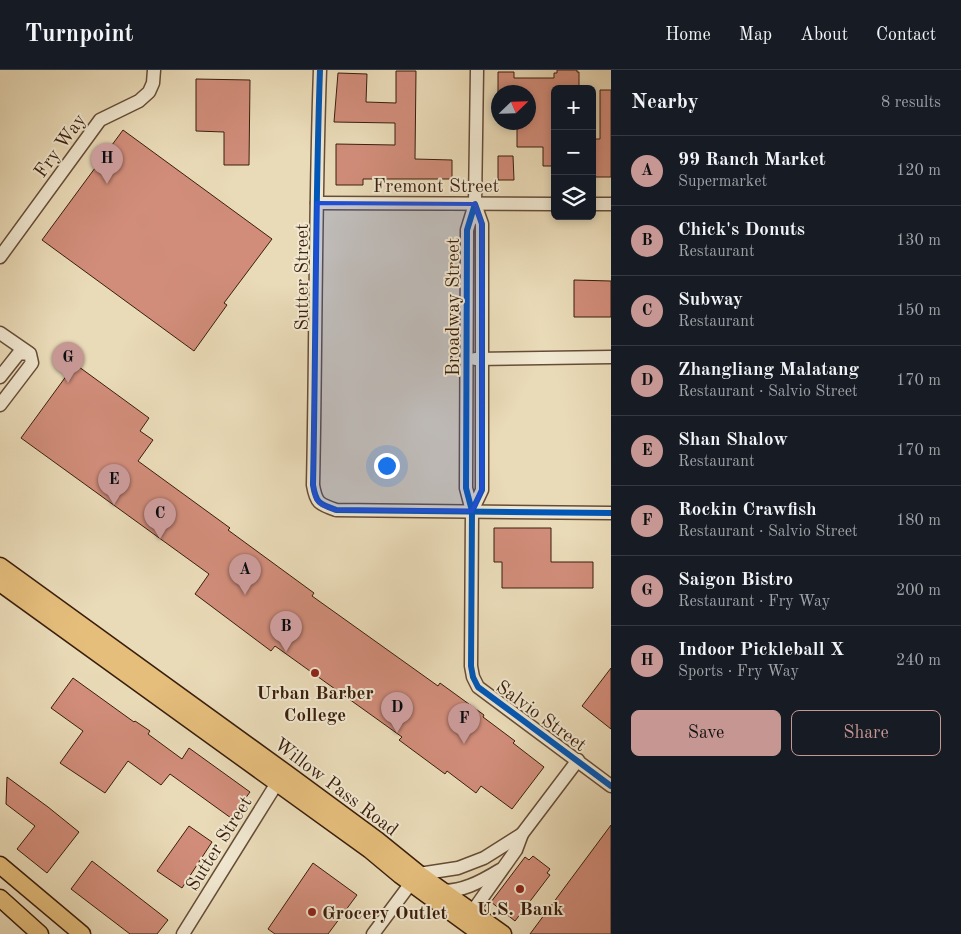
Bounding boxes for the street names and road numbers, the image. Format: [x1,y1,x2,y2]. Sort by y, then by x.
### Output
street label: Fry Way [32,111,90,182]
street label: Fremont Street [373,178,499,197]
street label: Sutter Street [294,223,313,331]
street label: Broadway Street [445,238,464,376]
street label: Salvio Street [492,678,589,756]
street label: Willow Pass Road [270,735,401,841]
street label: Sutter Street [184,794,257,895]

